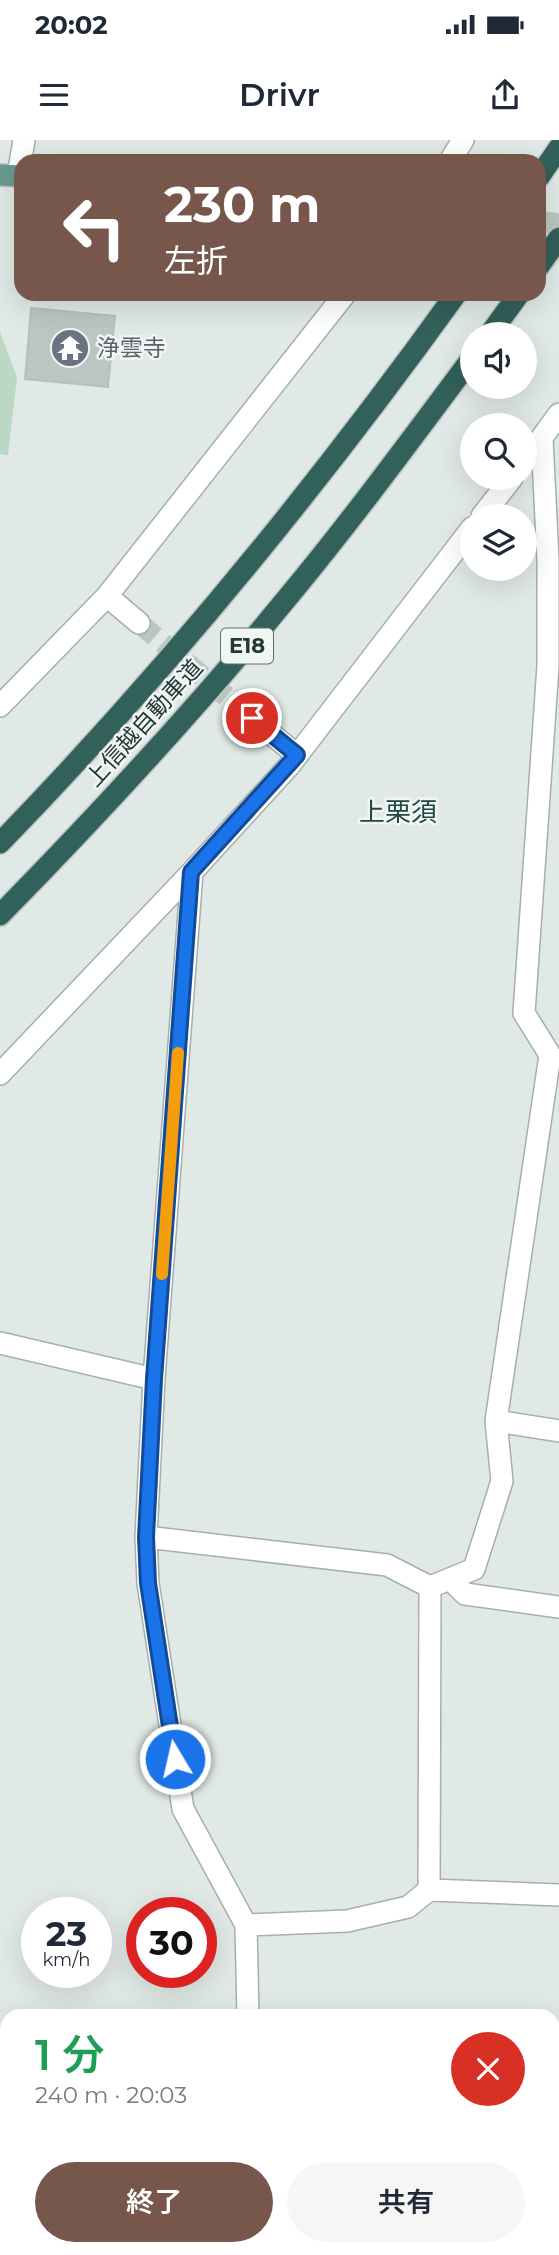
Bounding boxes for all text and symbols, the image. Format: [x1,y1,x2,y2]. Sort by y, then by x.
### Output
text: 20:02 [35,9,108,41]
text: Drivr [239,75,320,114]
icon: menu [35,76,73,114]
icon: share [486,76,524,114]
text: 230 m [164,175,320,234]
icon: left [49,182,140,273]
text: 左折 [164,241,228,280]
map controls [460,322,537,581]
button: sound [460,322,537,399]
temple icon: 浄雲寺 [49,327,91,369]
place label: 浄雲寺 [97,334,166,362]
button: search [460,413,537,490]
button: layers [460,504,537,581]
road number: E18 [221,629,273,664]
street label: 上信越自動車道 [80,654,208,792]
pin [222,688,282,748]
icon: arrive [233,699,271,737]
district label: 上栗須 [359,796,437,828]
position arrow [138,1722,212,1796]
speed limit sign: 30 [126,1897,217,1988]
text: 23 [46,1912,87,1955]
text: km/h [42,1949,91,1971]
text: 1 分 [35,2029,105,2081]
button: close [451,2032,525,2106]
text: 240 m · 20:03 [35,2081,187,2109]
button: 終了 [35,2162,273,2242]
button: 共有 [287,2162,525,2242]

